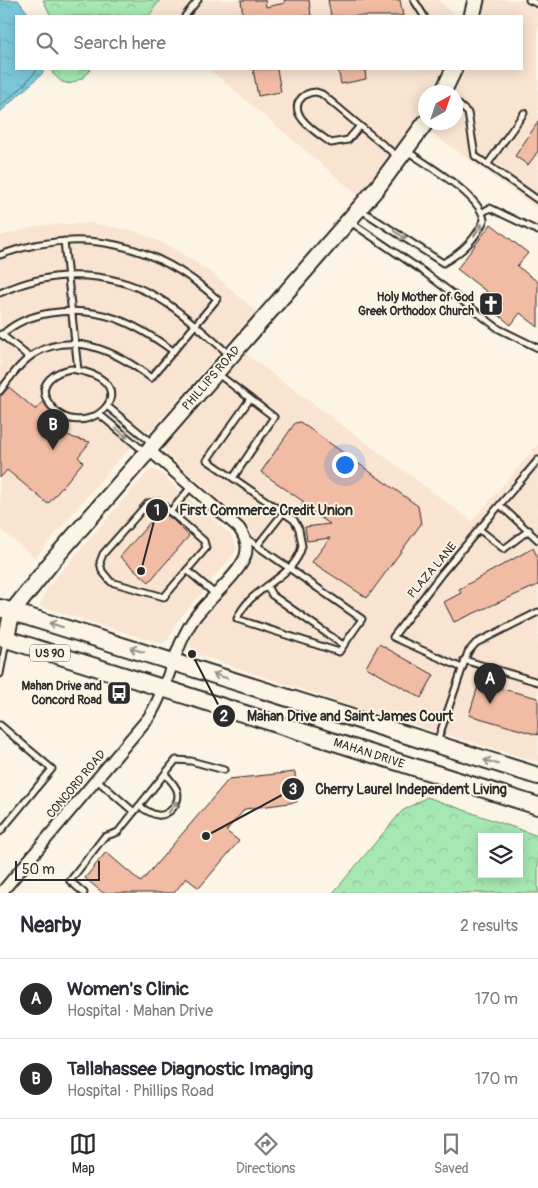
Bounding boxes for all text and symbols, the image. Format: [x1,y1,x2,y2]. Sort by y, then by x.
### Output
search box [15,15,523,70]
icon: search [33,29,61,57]
text: Search here [73,31,166,55]
north arrow [418,85,463,130]
one-way arrow [472,223,483,237]
one-way arrow [393,230,407,240]
place label: Holy Mother of God Greek Orthodox Church [358,290,474,319]
church icon: Holy Mother of God Greek Orthodox Church [478,291,504,317]
street label: PHILLIPS ROAD [179,343,244,414]
pin: B [37,409,69,450]
one-way arrow [115,428,128,439]
your location [332,452,358,478]
callout: First Commerce Credit Union [144,495,363,524]
text: 1 [154,501,160,520]
text: First Commerce Credit Union [179,502,353,519]
street label: PLAZA LANE [405,539,460,601]
one-way arrow [48,620,64,630]
road number: US 90 [30,644,70,661]
one-way arrow [130,645,146,655]
pin: A [474,663,506,704]
one-way arrow [212,670,228,680]
place label: Mahan Drive and Concord Road [21,679,102,708]
bus stop icon: Mahan Drive and Concord Road [106,680,132,706]
callout: Mahan Drive and Saint James Court [212,702,463,731]
text: 2 [220,707,228,726]
text: Mahan Drive and Saint James Court [247,708,453,725]
street label: MAHAN DRIVE [331,735,406,772]
street label: CONCORD ROAD [44,747,109,821]
one-way arrow [484,756,500,766]
callout: Cherry Laurel Independent Living [280,775,517,804]
text: 3 [289,780,297,799]
text: Cherry Laurel Independent Living [315,781,507,798]
one-way arrow [167,801,178,814]
map controls [478,833,523,878]
button: layers [478,833,523,878]
scale bar [15,858,100,881]
text: 50 m [22,861,55,878]
text: Nearby [20,912,81,939]
text: 2 results [460,916,518,936]
text: Women's Clinic [67,977,189,1001]
text: A [31,989,41,1009]
text: 170 m [475,989,518,1009]
text: Hospital · Mahan Drive [67,1001,213,1021]
text: Tallahassee Diagnostic Imaging [67,1057,313,1081]
text: B [31,1069,41,1089]
text: 170 m [475,1069,518,1089]
text: Hospital · Phillips Road [67,1081,214,1101]
tab: Map [69,1130,97,1177]
tab: Directions [236,1130,295,1177]
tab: Saved [434,1130,469,1177]

